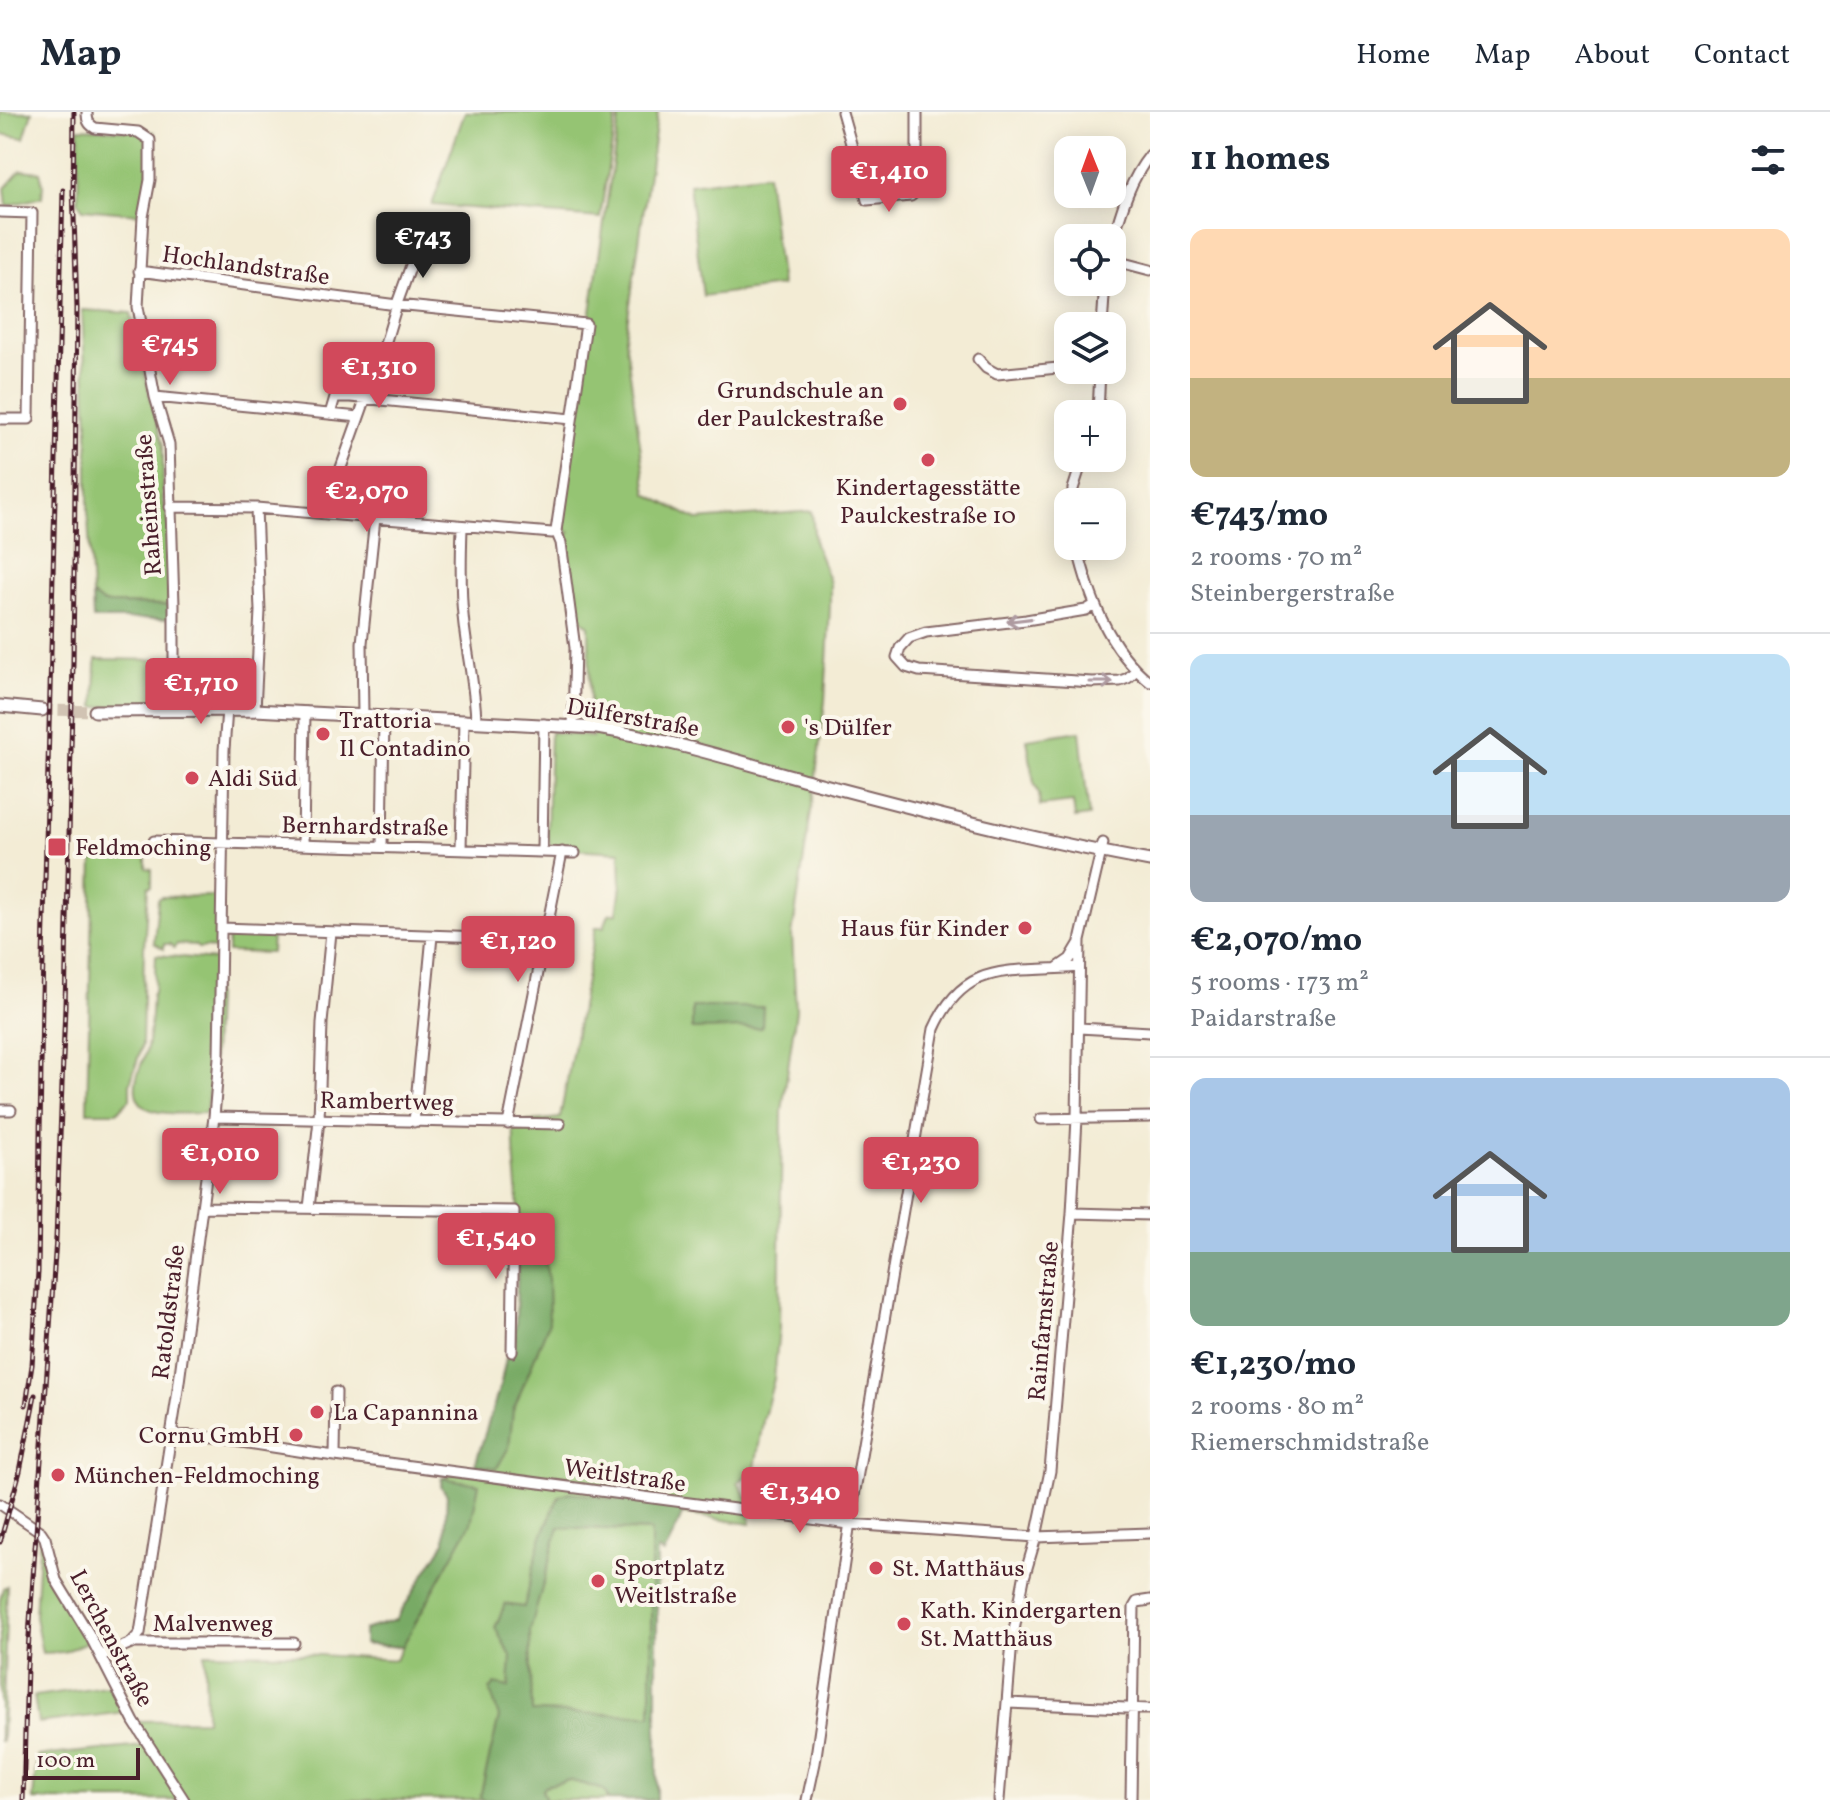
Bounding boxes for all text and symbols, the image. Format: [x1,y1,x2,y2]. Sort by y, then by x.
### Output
text: Map [40,29,121,82]
text: Home [1356,36,1430,75]
text: Map [1474,36,1530,75]
text: About [1574,36,1650,75]
text: Contact [1694,36,1790,75]
north arrow [1054,136,1126,208]
map controls [1054,136,1126,560]
text: 11 homes [1190,137,1330,184]
icon: filters [1746,138,1790,182]
pin: €1,410 [824,146,954,214]
text: €1,410 [849,154,929,190]
pin: €743 [376,212,470,280]
text: €743 [394,220,452,256]
button: locate [1054,224,1126,296]
street label: Hochlandstraße [160,238,332,296]
icon: home [1418,281,1562,425]
button: layers [1054,312,1126,384]
pin: €745 [123,319,217,387]
text: €745 [141,327,199,363]
pin: €1,310 [314,342,444,410]
text: €1,310 [341,350,417,386]
place label: Grundschule an der Paulckestraße [697,375,884,437]
marker: Grundschule an der Paulckestraße [891,395,909,413]
button: + [1054,400,1126,472]
street label: Raheinstraße [128,433,172,577]
marker: Kindertagesstätte Paulckestraße 10 [919,451,937,469]
pin: €2,070 [302,466,432,534]
place label: Kindertagesstätte Paulckestraße 10 [835,472,1021,534]
text: €2,070 [325,474,409,510]
button: − [1054,488,1126,560]
text: €743/mo [1190,493,1328,540]
text: 2 rooms · 70 m² [1190,540,1362,576]
text: Steinbergerstraße [1190,576,1395,612]
one-way arrow [1007,613,1032,628]
pin: €1,710 [136,658,266,726]
text: €1,710 [163,666,239,702]
one-way arrow [1087,674,1114,690]
street label: Dülferstraße [564,691,702,747]
place label: Trattoria Il Contadino [339,705,470,767]
icon: home [1418,706,1562,850]
place label: 's Dülfer [804,712,892,746]
marker: 's Dülfer [779,718,797,736]
marker: Trattoria Il Contadino [314,725,332,743]
place label: Aldi Süd [208,763,298,797]
marker: Aldi Süd [183,769,201,787]
street label: Bernhardstraße [281,810,449,846]
place label: Feldmoching [75,832,212,866]
marker: Feldmoching [46,836,68,858]
place label: Haus für Kinder [841,913,1009,947]
pin: €1,120 [453,916,583,984]
text: €2,070/mo [1190,918,1362,965]
marker: Haus für Kinder [1016,919,1034,937]
text: €1,120 [480,924,557,960]
text: 5 rooms · 173 m² [1190,965,1369,1001]
text: Paidarstraße [1190,1001,1336,1037]
street label: Rambertweg [319,1085,455,1121]
pin: €1,010 [155,1128,285,1196]
icon: home [1418,1130,1562,1274]
text: €1,010 [180,1136,260,1172]
pin: €1,230 [856,1137,986,1205]
text: €1,230 [881,1145,961,1181]
pin: €1,540 [431,1213,561,1281]
text: €1,540 [456,1221,536,1257]
street label: Rainfarnstraße [1021,1240,1069,1403]
street label: Ratoldstraße [145,1243,195,1382]
text: €1,230/mo [1190,1342,1356,1389]
text: 2 rooms · 80 m² [1190,1389,1364,1425]
place label: La Capannina [333,1397,479,1431]
marker: La Capannina [308,1403,326,1421]
place label: Cornu GmbH [139,1420,280,1454]
text: Riemerschmidstraße [1190,1425,1429,1461]
marker: Cornu GmbH [287,1426,305,1444]
street label: Weitlstraße [562,1452,688,1502]
place label: München-Feldmoching [74,1460,320,1494]
marker: München-Feldmoching [49,1466,67,1484]
pin: €1,340 [735,1467,865,1535]
text: €1,340 [759,1475,841,1511]
place label: Sportplatz Weitlstraße [614,1552,737,1614]
place label: St. Matthäus [892,1553,1025,1587]
marker: St. Matthäus [867,1559,885,1577]
street label: Lerchenstraße [60,1564,161,1714]
marker: Sportplatz Weitlstraße [589,1572,607,1590]
place label: Kath. Kindergarten St. Matthäus [920,1595,1122,1657]
street label: Malvenweg [153,1608,273,1642]
marker: Kath. Kindergarten St. Matthäus [895,1615,913,1633]
scale bar [24,1744,140,1780]
text: 100 m [36,1746,95,1777]

